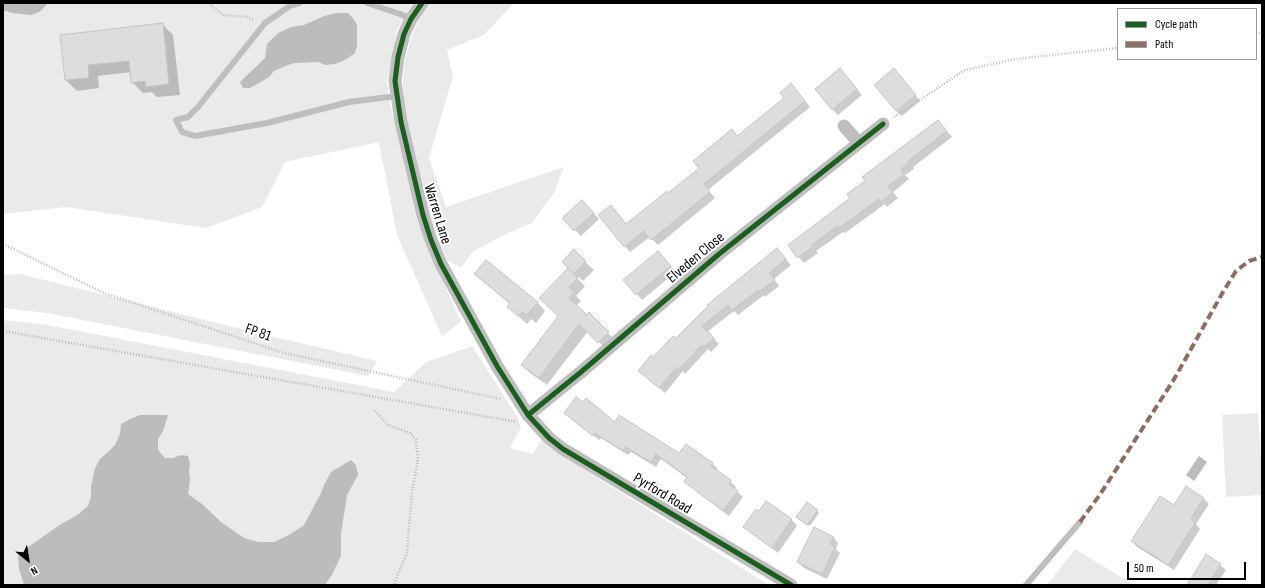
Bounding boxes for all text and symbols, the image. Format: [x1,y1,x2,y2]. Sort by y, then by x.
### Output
legend [1117,8,1257,60]
text: Cycle path [1155,17,1197,32]
text: Path [1155,37,1173,52]
street label: Warren Lane [419,182,455,246]
street label: Elveden Close [664,229,728,287]
street label: FP 81 [243,320,273,346]
street label: Pyrford Road [630,470,694,518]
north arrow [8,540,48,580]
scale bar [1129,554,1248,580]
text: 50 m [1134,561,1154,576]
text: N [28,564,40,578]

